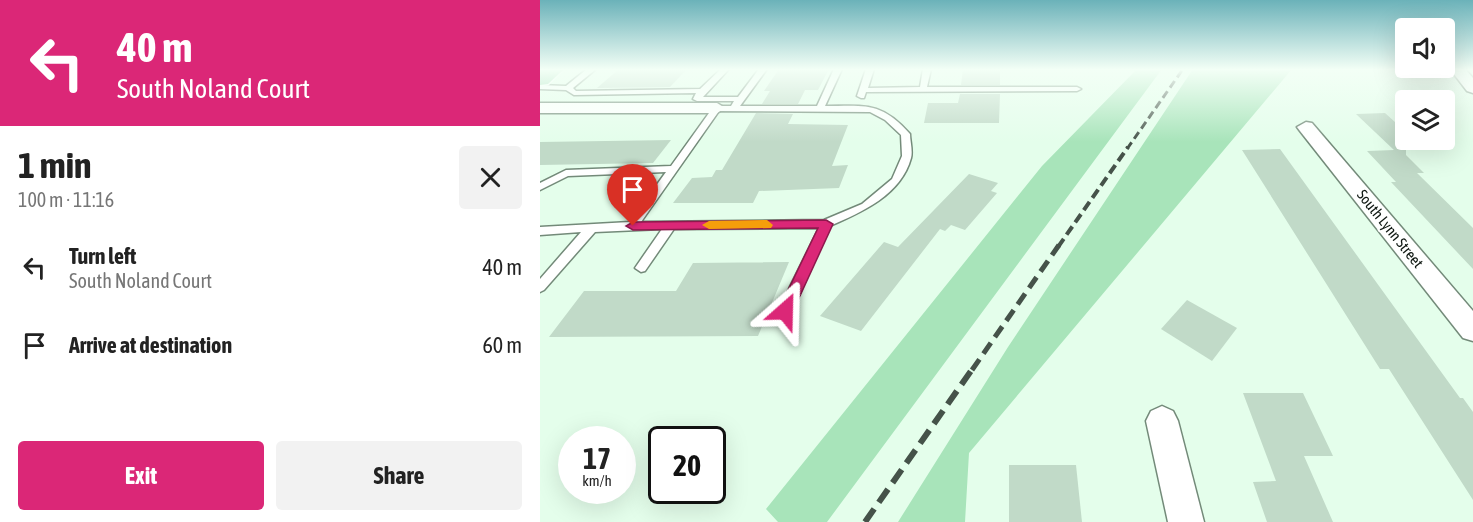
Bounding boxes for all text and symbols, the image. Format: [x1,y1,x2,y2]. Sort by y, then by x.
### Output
map controls [1395,18,1455,150]
button: sound [1395,18,1455,78]
text: 40 m [117,23,192,71]
icon: left [18,24,96,102]
text: South Noland Court [117,73,310,104]
button: layers [1395,90,1455,150]
text: 1 min [18,144,92,186]
button: close [459,146,522,209]
pin [607,164,658,226]
icon: arrive [616,173,649,206]
street label: South Lynn Street [1354,186,1427,271]
text: 100 m · 11:16 [18,188,114,211]
text: Turn left [69,243,136,269]
icon: left [18,251,51,284]
text: 40 m [482,254,522,280]
text: South Noland Court [69,269,212,292]
position arrow [753,279,817,343]
icon: arrive [18,329,51,362]
text: Arrive at destination [69,332,232,358]
text: 60 m [482,332,522,358]
speed limit sign: 20 [648,426,726,504]
button: Exit [18,441,264,510]
button: Share [276,441,522,510]
text: 17 [583,441,611,475]
text: km/h [582,472,612,489]

